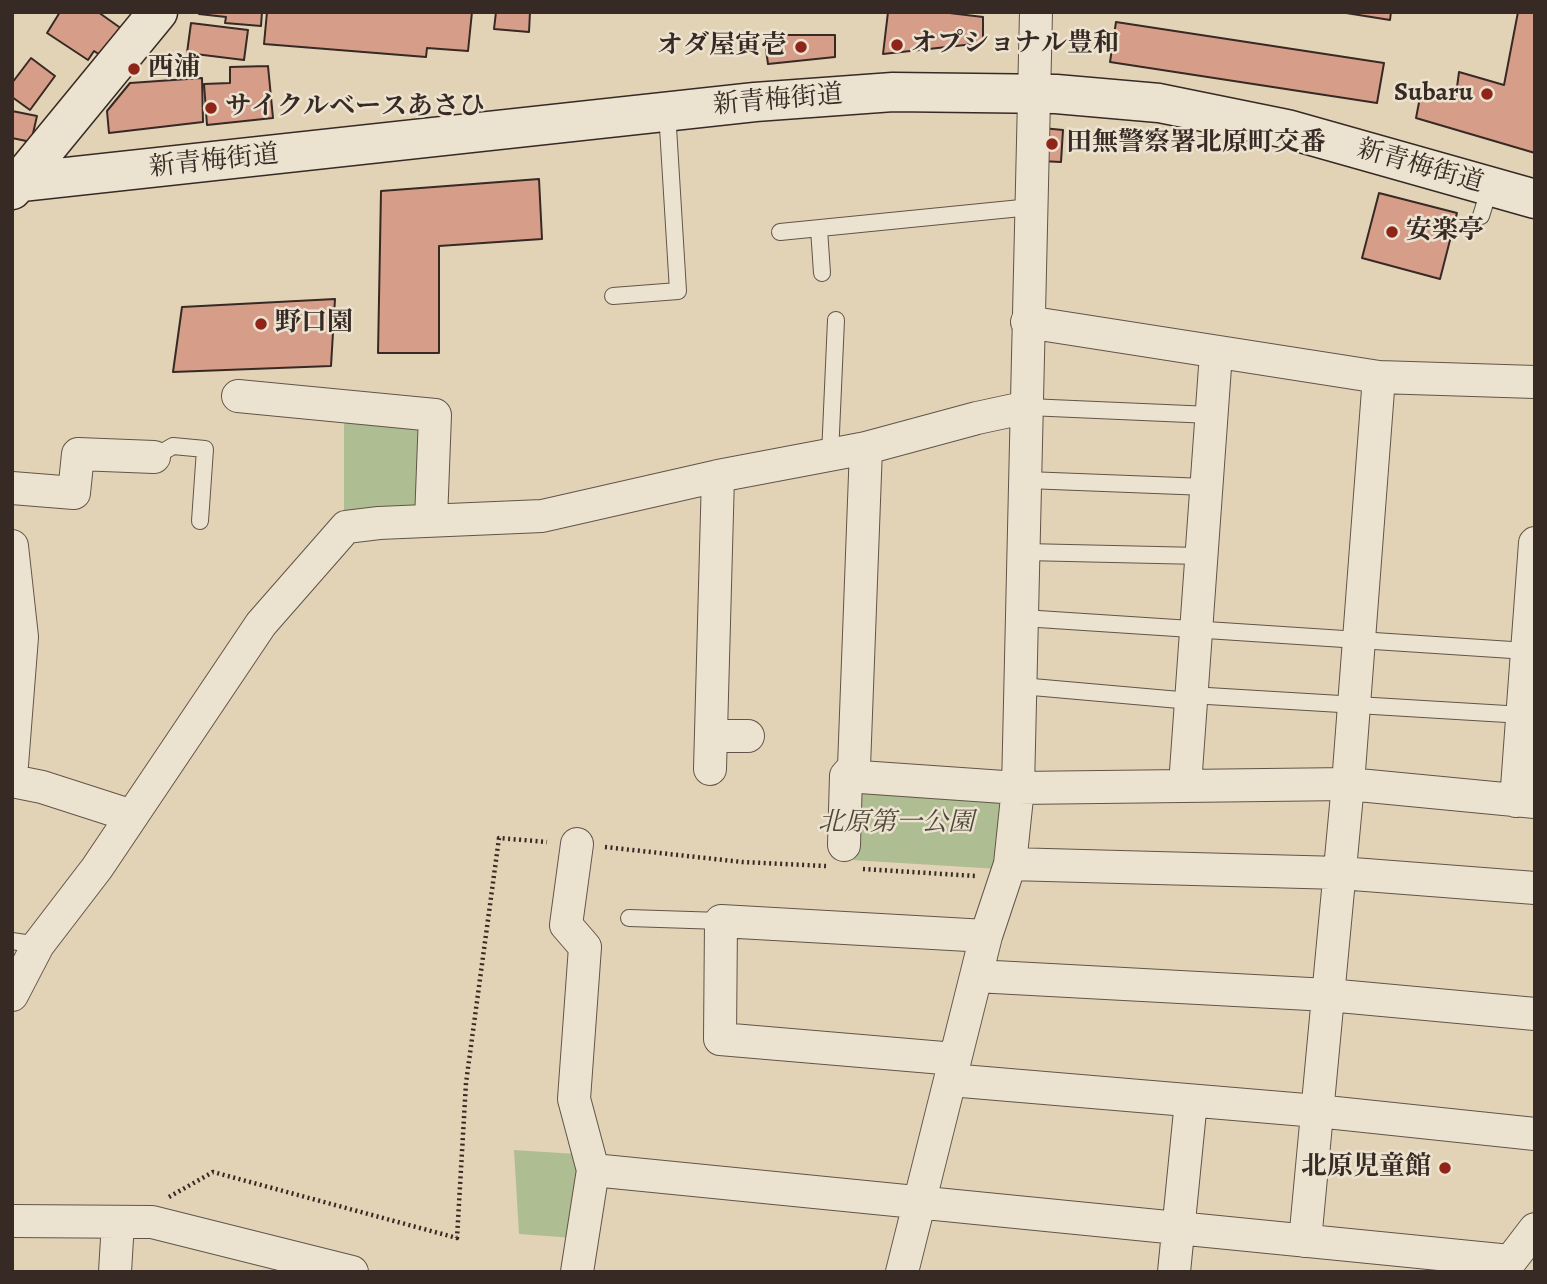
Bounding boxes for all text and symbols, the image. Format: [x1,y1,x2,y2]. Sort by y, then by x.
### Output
place label: オプショナル豊和 [911,29,1119,61]
place label: オダ屋寅壱 [657,31,787,63]
marker: オプショナル豊和 [889,37,905,53]
marker: オダ屋寅壱 [793,39,809,55]
place label: 西浦 [148,53,200,85]
marker: 西浦 [126,61,142,77]
place label: Subaru [1394,78,1473,110]
street label: 新青梅街道 [712,80,844,122]
marker: Subaru [1479,86,1495,102]
place label: サイクルベースあさひ [225,92,485,124]
marker: サイクルベースあさひ [203,100,219,116]
place label: 田無警察署北原町交番 [1066,128,1326,160]
street label: 新青梅街道 [1353,134,1487,200]
marker: 田無警察署北原町交番 [1044,136,1060,152]
street label: 新青梅街道 [148,140,280,184]
place label: 安楽亭 [1406,216,1484,248]
marker: 安楽亭 [1384,224,1400,240]
place label: 野口園 [275,308,353,340]
marker: 野口園 [253,316,269,332]
park label: 北原第一公園 [818,808,974,840]
place label: 北原児童館 [1301,1152,1431,1184]
marker: 北原児童館 [1437,1160,1453,1176]

